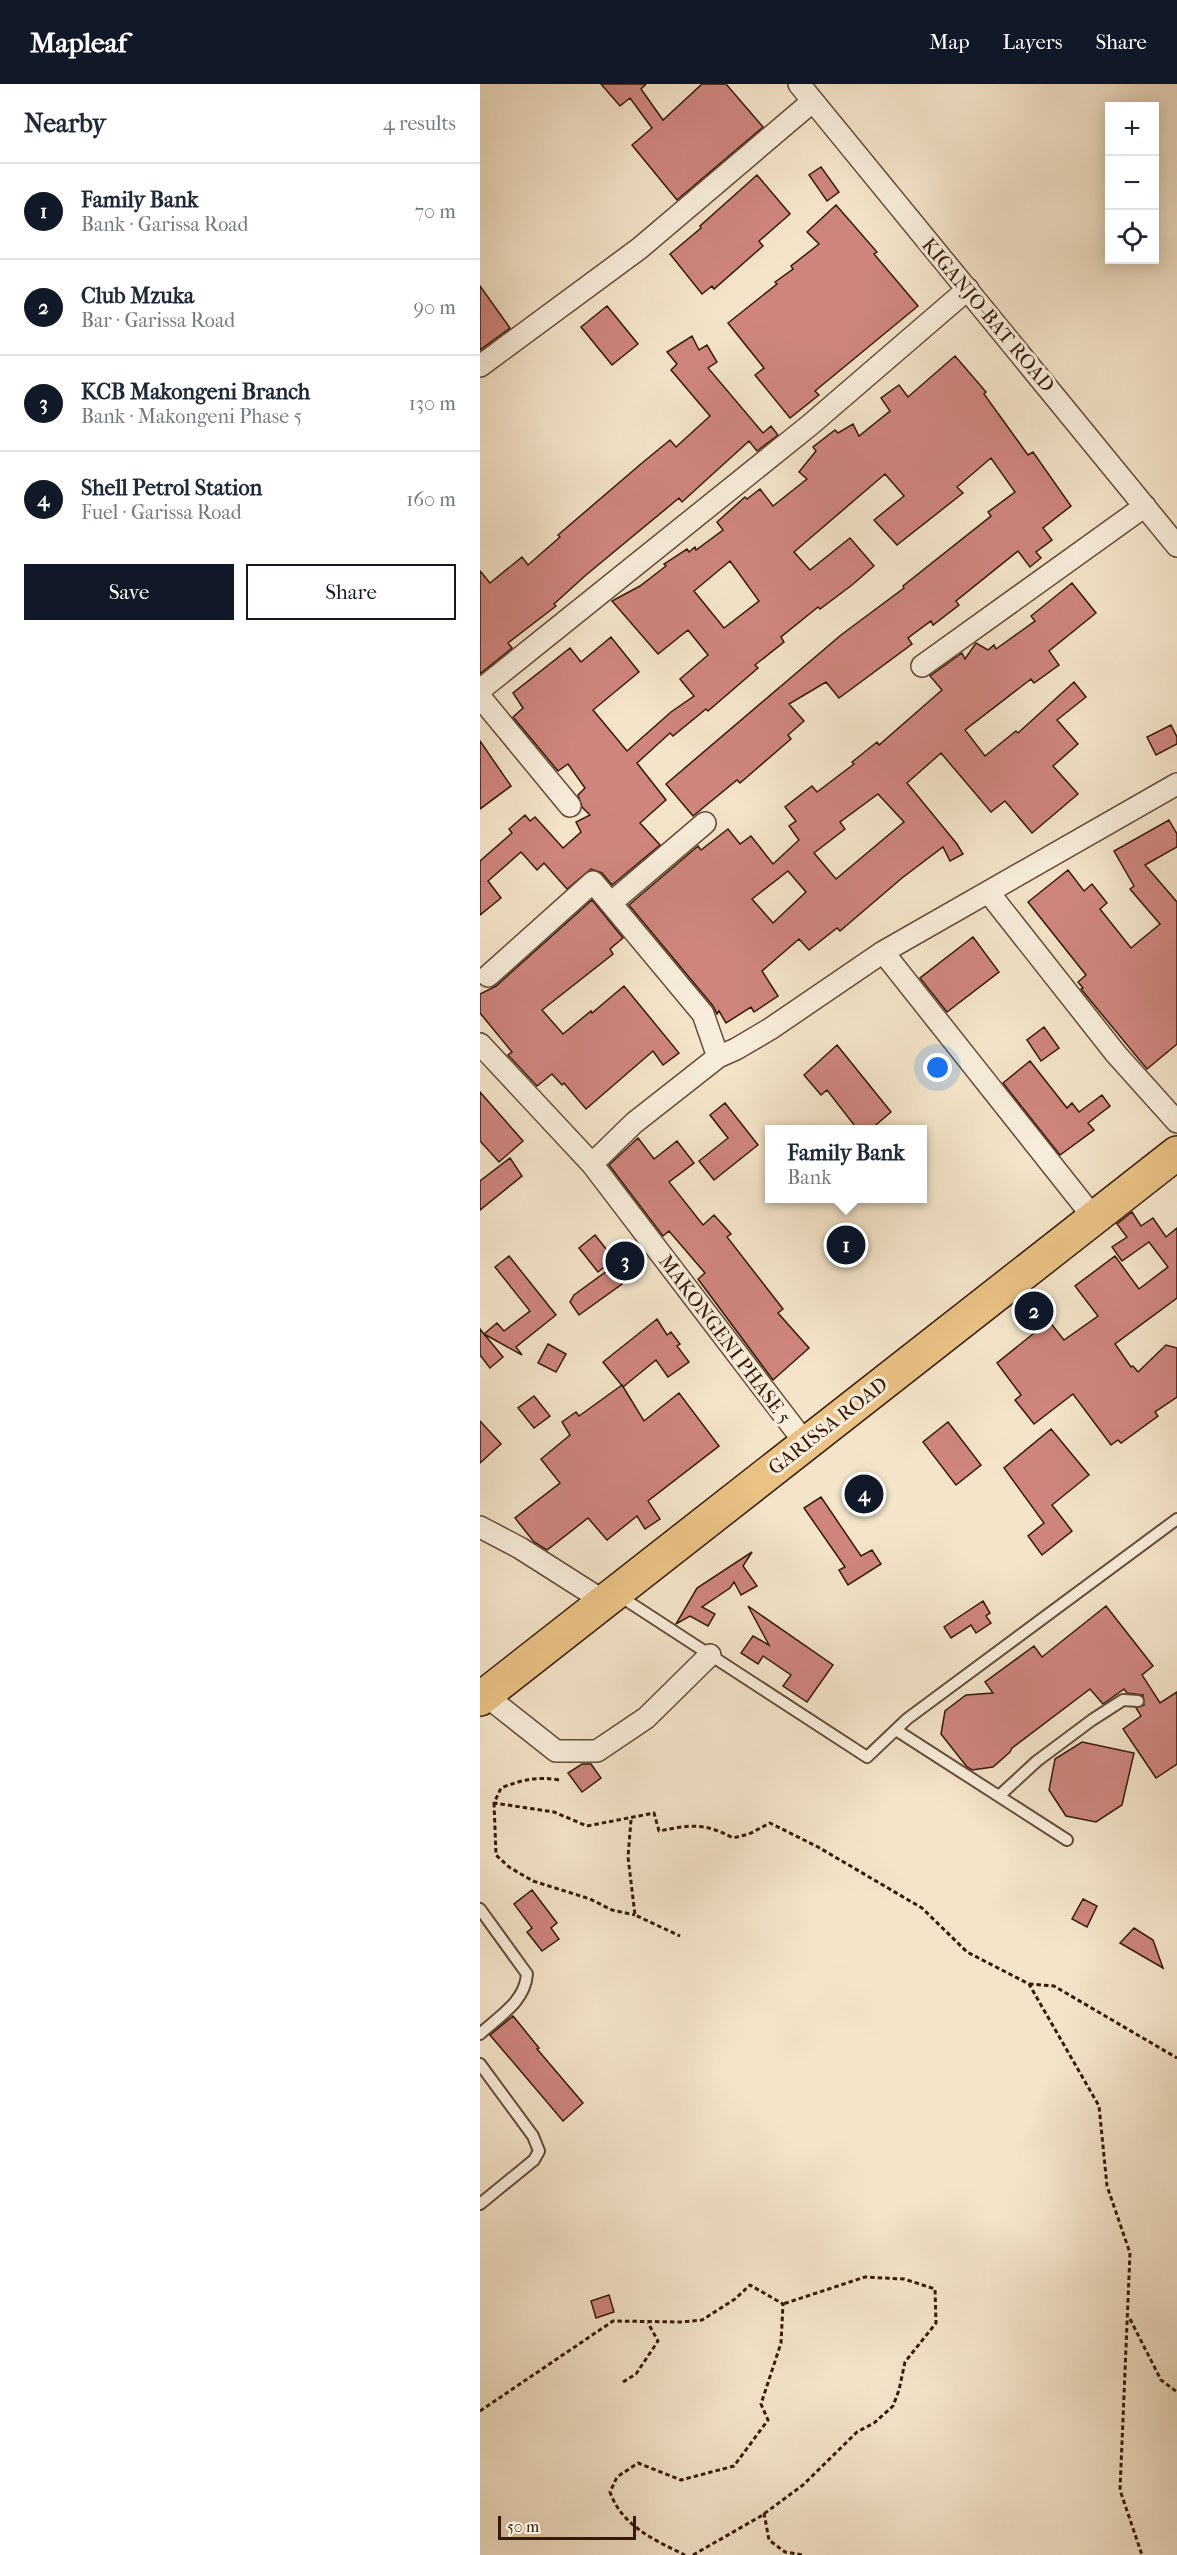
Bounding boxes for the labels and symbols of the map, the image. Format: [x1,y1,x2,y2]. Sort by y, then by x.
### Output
street label: KIGANJO-BAT ROAD [917,233,1059,397]
your location [923,1053,952,1082]
pin: 1 [826,1222,866,1268]
pin: 3 [606,1238,644,1284]
street label: MAKONGENI PHASE 5 [654,1250,796,1428]
pin: 2 [1014,1288,1054,1334]
street label: GARISSA ROAD [764,1372,892,1480]
pin: 4 [844,1472,884,1516]
scale bar [498,2513,636,2540]

